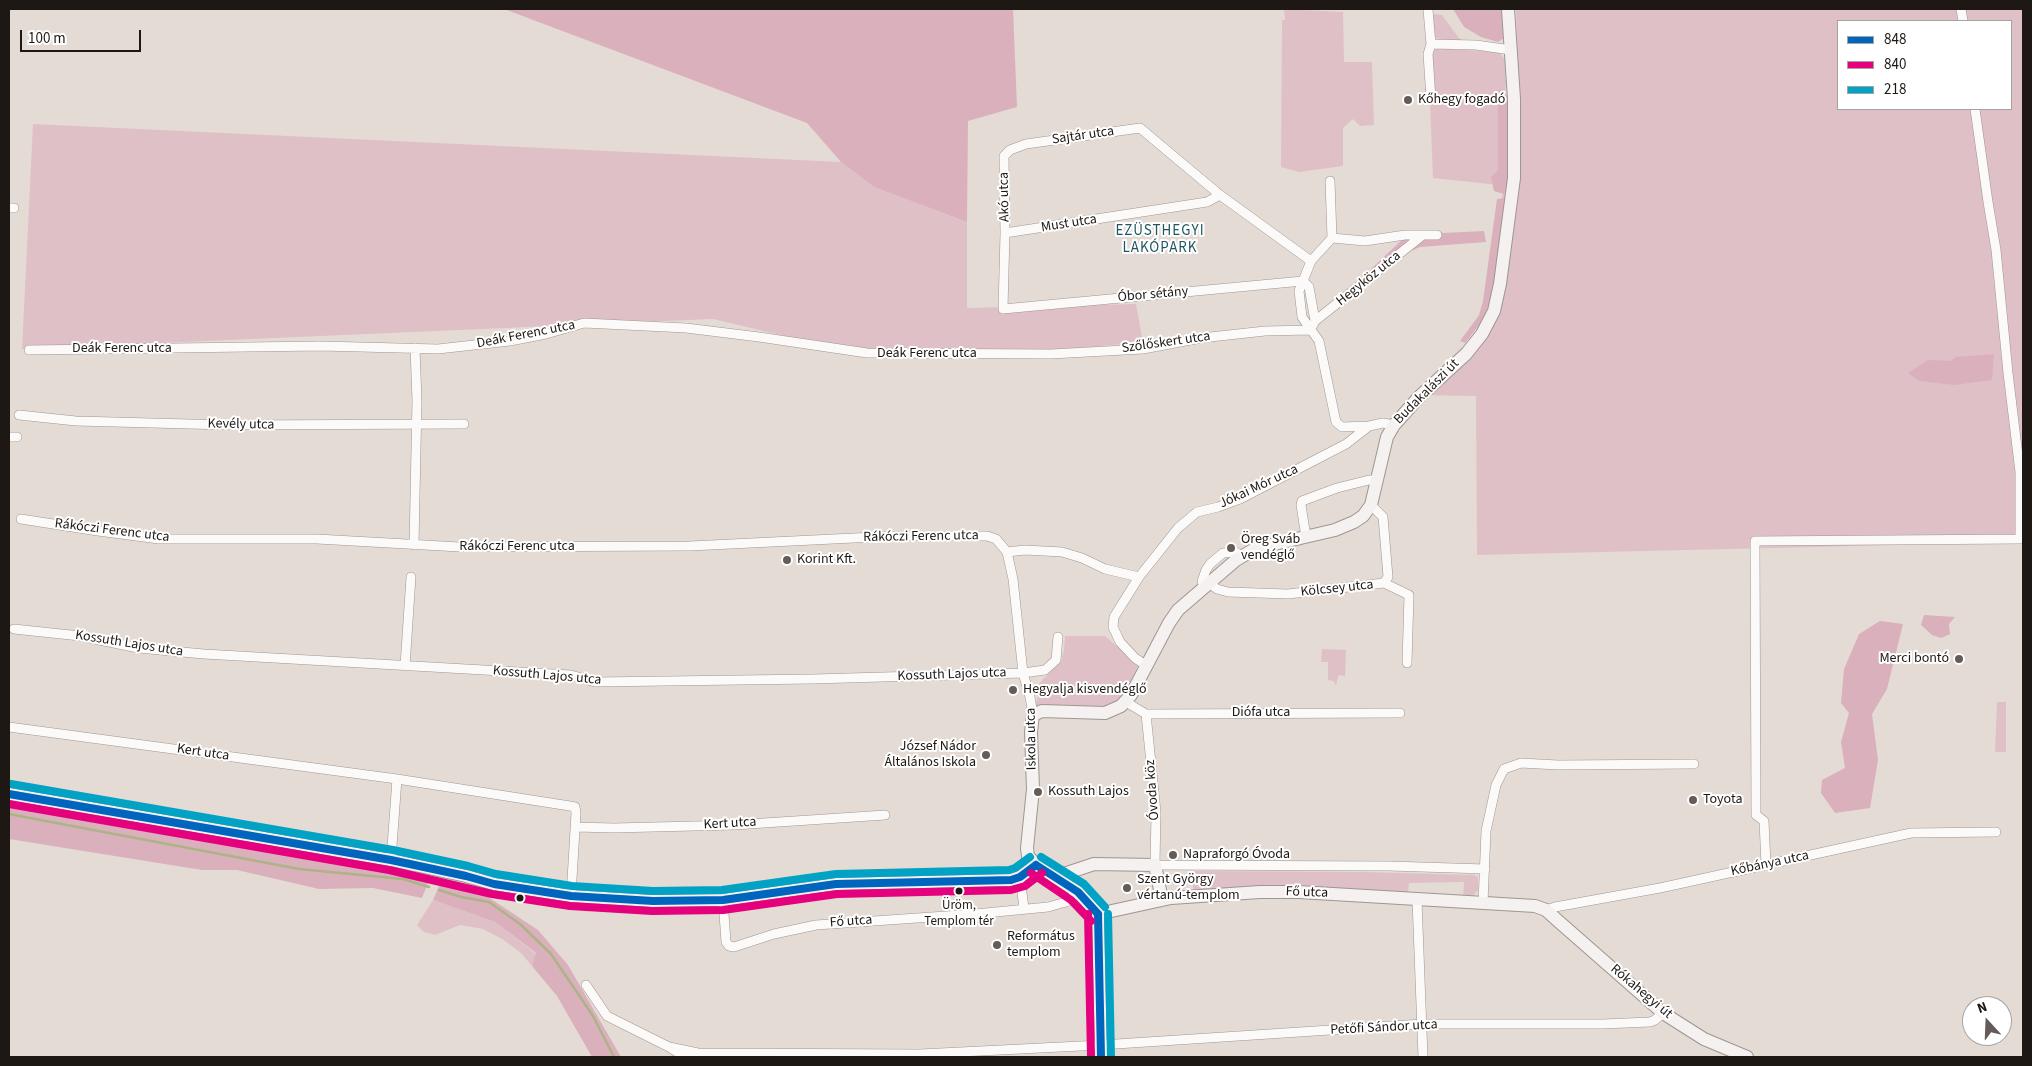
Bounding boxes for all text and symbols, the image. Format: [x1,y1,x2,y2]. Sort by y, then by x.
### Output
scale bar [22,20,144,52]
legend [1837,20,2012,110]
text: 100 m [28,28,66,49]
text: 848 [1884,29,1906,50]
text: 840 [1884,54,1906,75]
text: 218 [1884,79,1906,100]
place label: Kőhegy fogadó [1418,92,1505,108]
marker: Kőhegy fogadó [1402,94,1414,106]
street label: Sajtár utca [1051,123,1115,149]
street label: Akó utca [996,172,1014,222]
street label: Must utca [1040,211,1098,237]
district label: EZÜSTHEGYI LAKÓPARK [1114,223,1206,258]
street label: Hegyköz utca [1333,248,1405,310]
street label: Óbor sétány [1117,284,1189,306]
street label: Deák Ferenc utca [475,317,577,353]
street label: Szőlőskert utca [1121,328,1211,358]
street label: Deák Ferenc utca [72,341,172,357]
street label: Deák Ferenc utca [877,346,977,362]
street label: Budakalászi út [1391,356,1463,428]
street label: Kevély utca [207,416,275,434]
street label: Jókai Mór utca [1217,461,1301,513]
street label: Rákóczi Ferenc utca [54,516,170,546]
street label: Rákóczi Ferenc utca [863,528,979,546]
place label: Öreg Sváb vendéglő [1241,532,1300,564]
street label: Rákóczi Ferenc utca [459,539,575,555]
marker: Öreg Sváb vendéglő [1225,542,1237,554]
place label: Korint Kft. [797,552,856,568]
marker: Korint Kft. [781,554,793,566]
street label: Kölcsey utca [1300,577,1374,601]
street label: Kossuth Lajos utca [74,627,184,661]
place label: Merci bontó [1879,651,1949,667]
marker: Merci bontó [1953,653,1965,665]
street label: Kossuth Lajos utca [492,663,602,689]
street label: Kossuth Lajos utca [897,665,1007,685]
place label: Hegyalja kisvendéglő [1023,682,1147,698]
marker: Hegyalja kisvendéglő [1007,684,1019,696]
street label: Diófa utca [1232,705,1290,721]
street label: Iskola utca [1023,708,1041,770]
place label: József Nádor Általános Iskola [884,739,976,772]
street label: Kert utca [176,741,230,765]
marker: József Nádor Általános Iskola [980,749,992,761]
street label: Óvoda köz [1142,759,1164,821]
place label: Kossuth Lajos [1048,784,1129,800]
marker: Kossuth Lajos [1032,786,1044,798]
place label: Toyota [1703,792,1742,808]
marker: Toyota [1687,794,1699,806]
street label: Kert utca [703,814,757,834]
place label: Napraforgó Óvoda [1183,847,1290,863]
street label: Kőbánya utca [1729,848,1811,880]
marker: Napraforgó Óvoda [1167,849,1179,861]
place label: Szent György vértanú-templom [1137,872,1240,904]
marker: Szent György vértanú-templom [1121,882,1133,894]
street label: Fő utca [1285,884,1329,902]
marker: Üröm, Templom tér [954,886,964,896]
unlabelled marker [515,893,525,903]
place label: Üröm, Templom tér [924,898,994,929]
street label: Fő utca [829,912,873,932]
place label: Református templom [1007,929,1075,962]
marker: Református templom [991,939,1003,951]
street label: Rókahegyi út [1606,961,1676,1023]
north arrow [1962,996,2012,1046]
text: N [1974,997,1990,1019]
street label: Petőfi Sándor utca [1330,1017,1438,1039]

